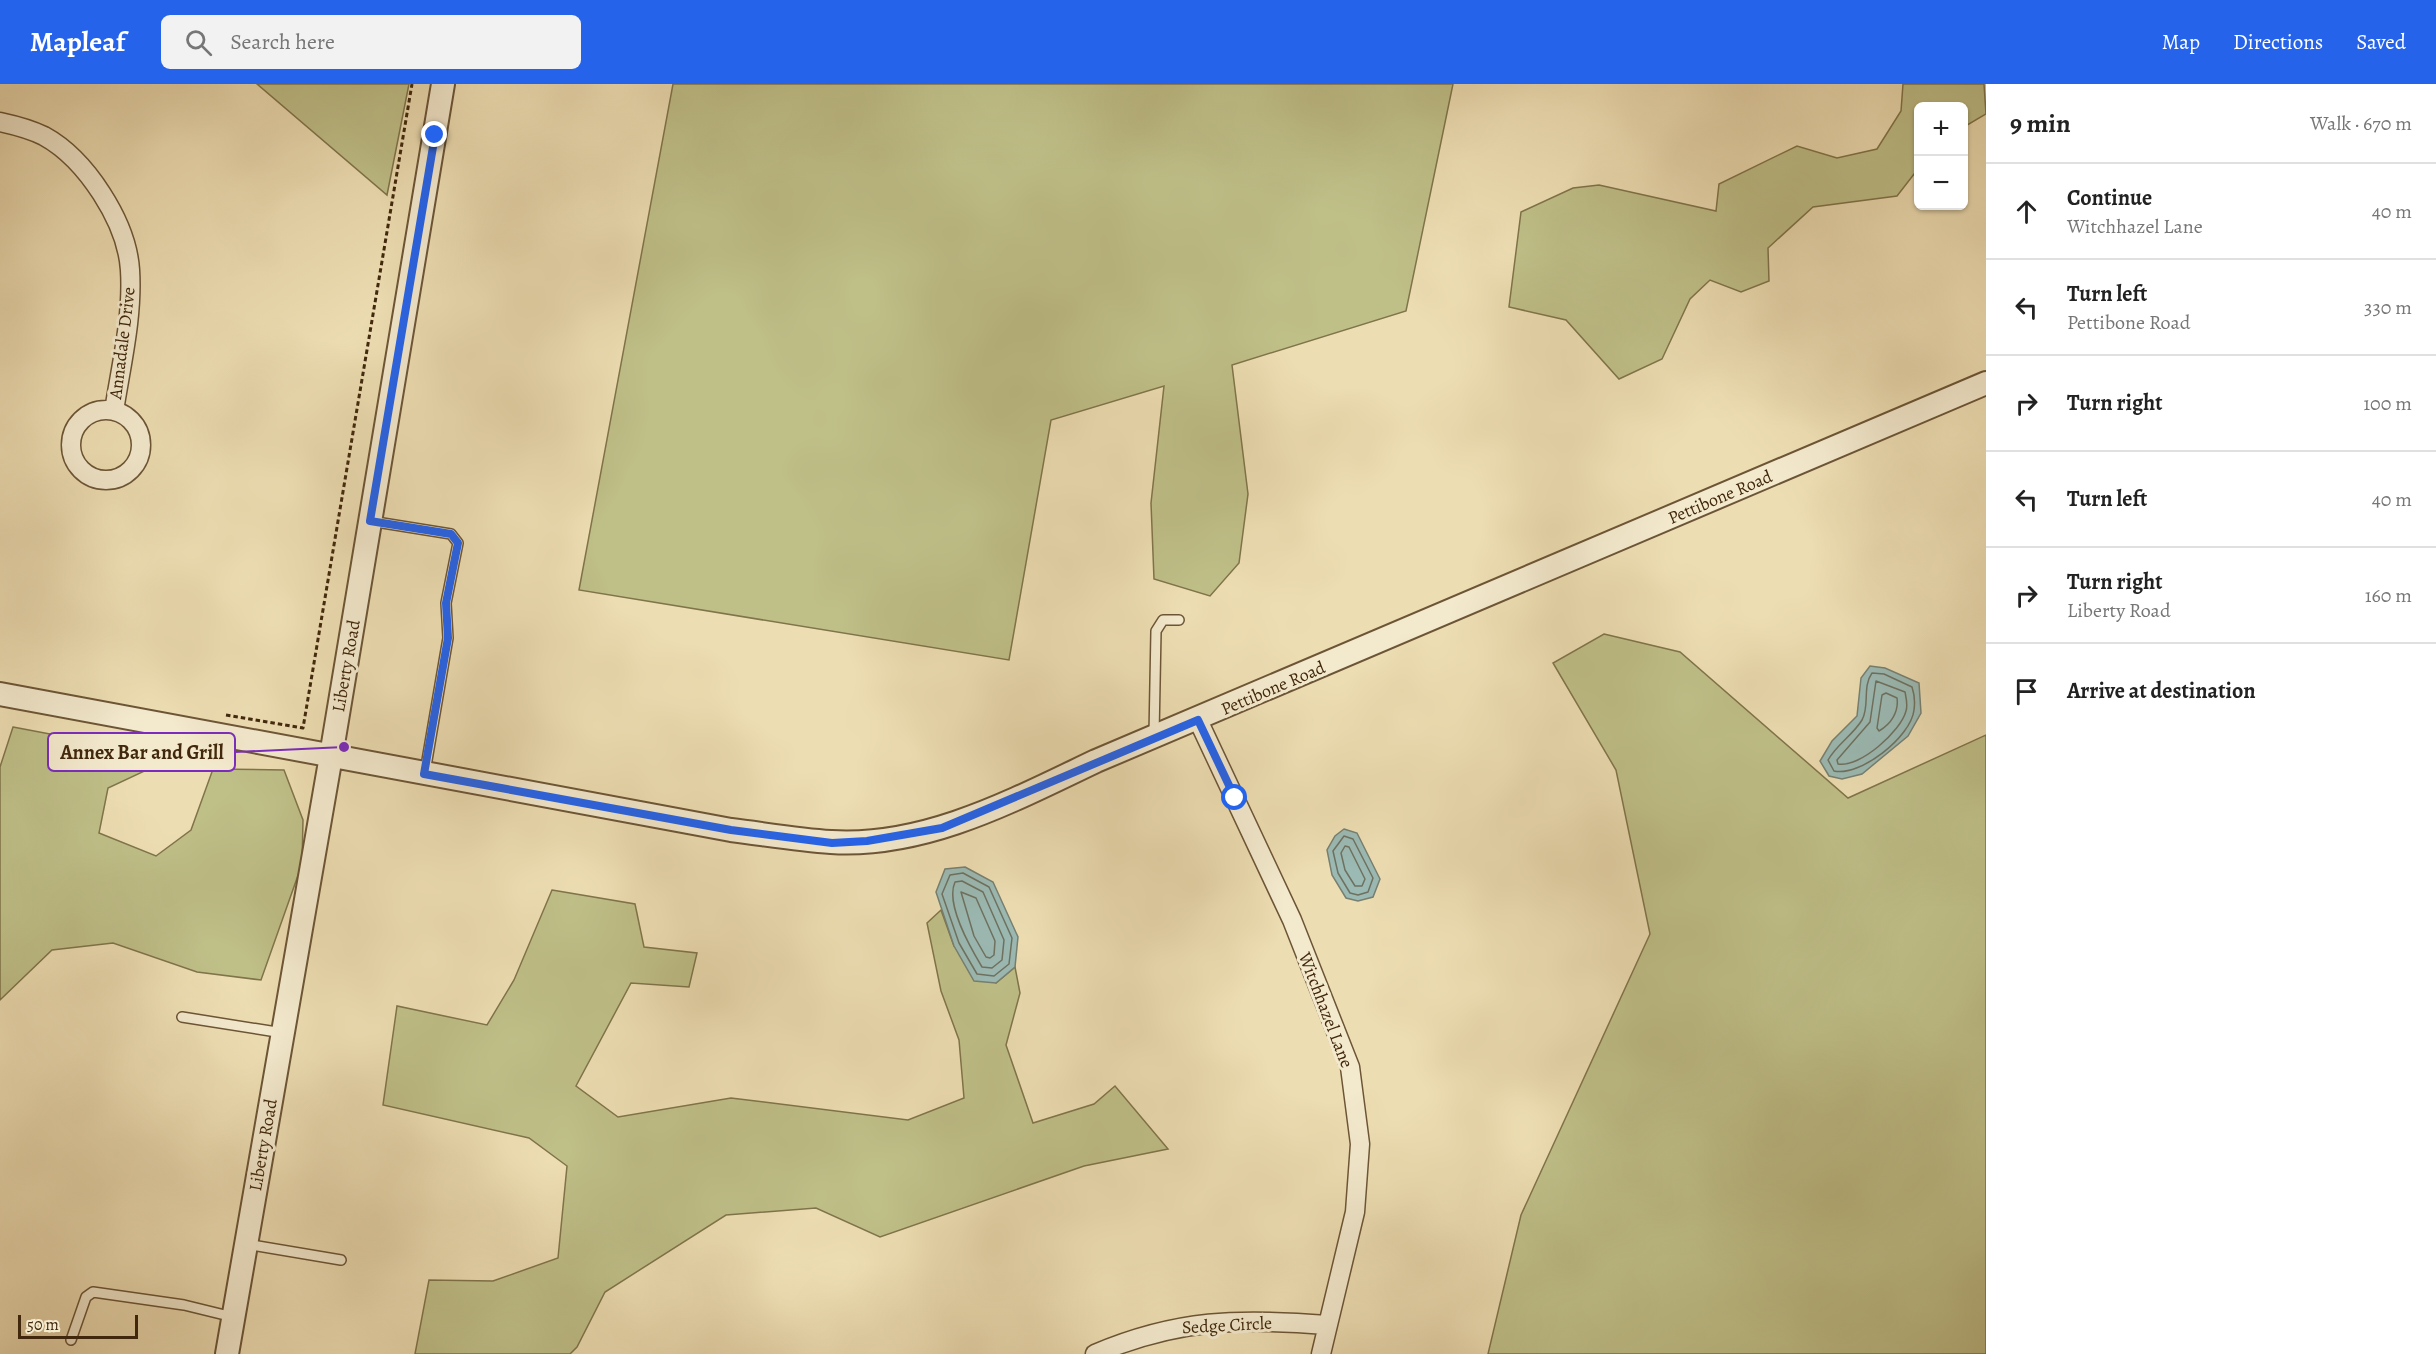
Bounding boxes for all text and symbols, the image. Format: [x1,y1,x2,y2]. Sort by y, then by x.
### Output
search box [161,15,581,69]
text: Mapleaf [30,23,125,61]
icon: search [182,26,215,59]
text: Search here [230,27,335,57]
text: Map [2162,28,2200,56]
text: Directions [2233,28,2323,56]
text: Saved [2356,28,2406,56]
map controls [1914,102,1968,210]
button: + [1914,102,1968,156]
text: 9 min [2010,106,2071,141]
text: Walk · 670 m [2310,110,2412,137]
route end [421,121,447,147]
button: − [1914,156,1968,210]
text: Continue [2067,183,2152,213]
icon: ahead [2010,195,2043,228]
text: 40 m [2372,198,2412,225]
text: Witchhazel Lane [2067,213,2203,240]
text: Turn left [2067,279,2147,309]
street label: Annadale Drive [103,286,141,401]
icon: left [2010,291,2043,324]
text: 330 m [2364,294,2412,321]
text: Pettibone Road [2067,309,2191,336]
icon: right [2010,387,2043,420]
text: Turn right [2067,388,2163,418]
text: 100 m [2363,390,2412,417]
street label: Pettibone Road [1664,464,1776,530]
icon: left [2010,483,2043,516]
text: Turn left [2067,484,2147,514]
text: 40 m [2372,486,2412,513]
text: Turn right [2067,567,2163,597]
icon: right [2010,579,2043,612]
text: 160 m [2365,582,2412,609]
text: Liberty Road [2067,597,2171,624]
street label: Liberty Road [326,618,366,714]
street label: Pettibone Road [1217,655,1329,721]
icon: arrive [2010,675,2043,708]
text: Arrive at destination [2067,676,2256,706]
callout: Annex Bar and Grill [48,733,235,771]
text: Annex Bar and Grill [59,739,224,766]
route start [1221,784,1247,810]
street label: Witchhazel Lane [1293,948,1359,1071]
street label: Liberty Road [243,1097,283,1193]
street label: Sedge Circle [1181,1311,1273,1339]
scale bar [18,1312,138,1340]
text: 50 m [27,1314,59,1336]

